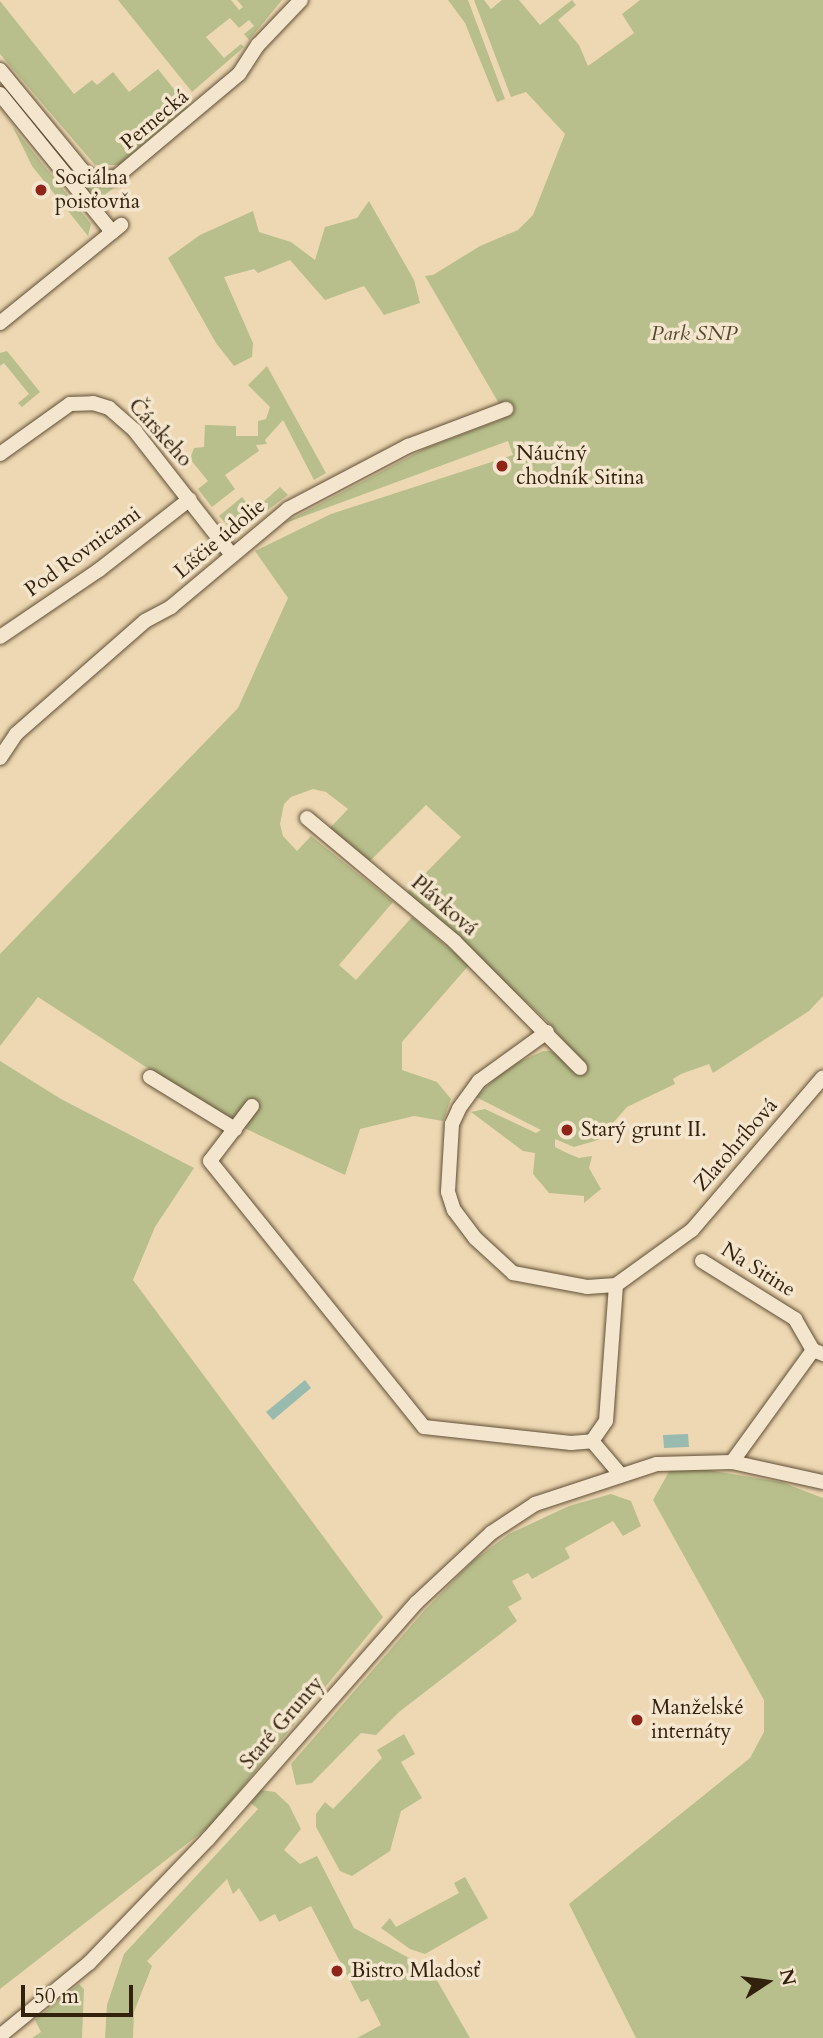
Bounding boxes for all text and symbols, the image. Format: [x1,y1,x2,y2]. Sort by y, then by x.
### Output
street label: Pernecká [116,84,194,156]
place label: Sociálna poisťovňa [55,165,140,215]
marker: Sociálna poisťovňa [33,182,49,198]
park label: Park SNP [651,321,737,347]
street label: Čárskeho [123,394,197,472]
place label: Náučný chodník Sitina [516,441,644,491]
marker: Náučný chodník Sitina [494,458,510,474]
street label: Líščie údolie [169,494,271,584]
street label: Pod Rovnicami [20,501,146,603]
street label: Plávková [406,870,482,942]
street label: Zlatohríbová [689,1093,783,1197]
place label: Starý grunt II. [581,1117,707,1143]
marker: Starý grunt II. [559,1122,575,1138]
street label: Na Sitine [716,1237,800,1303]
street label: Staré Grunty [235,1672,329,1774]
place label: Manželské internáty [651,1695,744,1745]
marker: Manželské internáty [629,1712,645,1728]
north arrow [732,1947,802,2017]
place label: Bistro Mladosť [351,1958,480,1984]
marker: Bistro Mladosť [329,1963,345,1979]
text: N [773,1966,802,1988]
scale bar [24,1972,136,2016]
text: 50 m [34,1982,79,2011]

